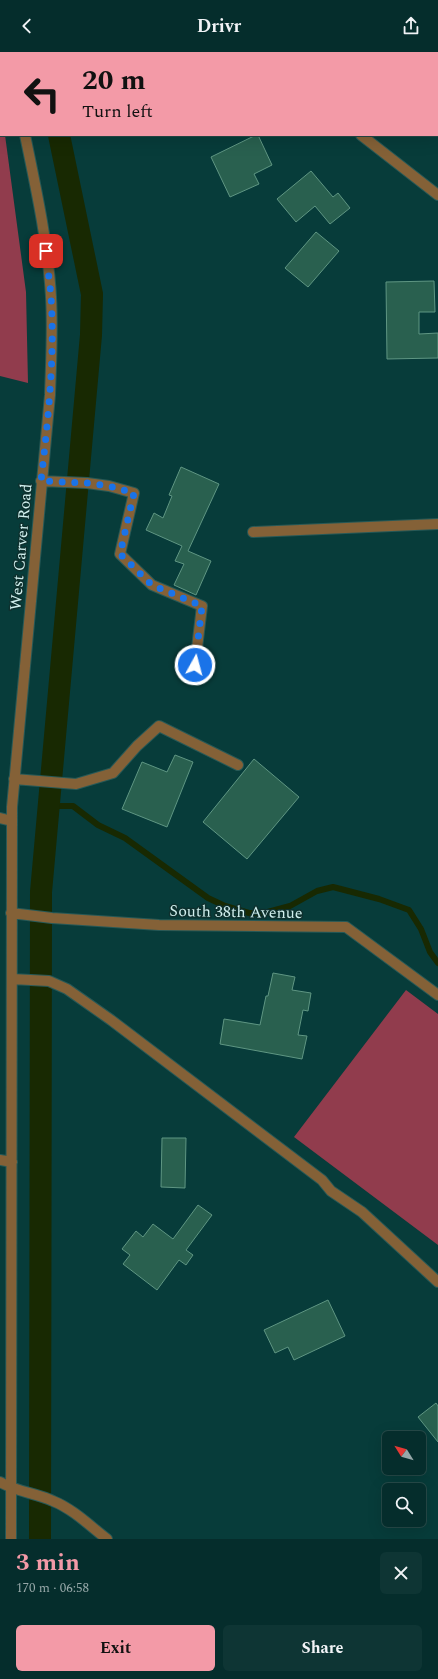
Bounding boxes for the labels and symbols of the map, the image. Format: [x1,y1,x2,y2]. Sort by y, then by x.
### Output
pin [29,234,63,268]
street label: West Carver Road [3,483,38,611]
position arrow [174,644,216,686]
street label: South 38th Avenue [169,899,303,925]
north arrow [382,1431,426,1475]

